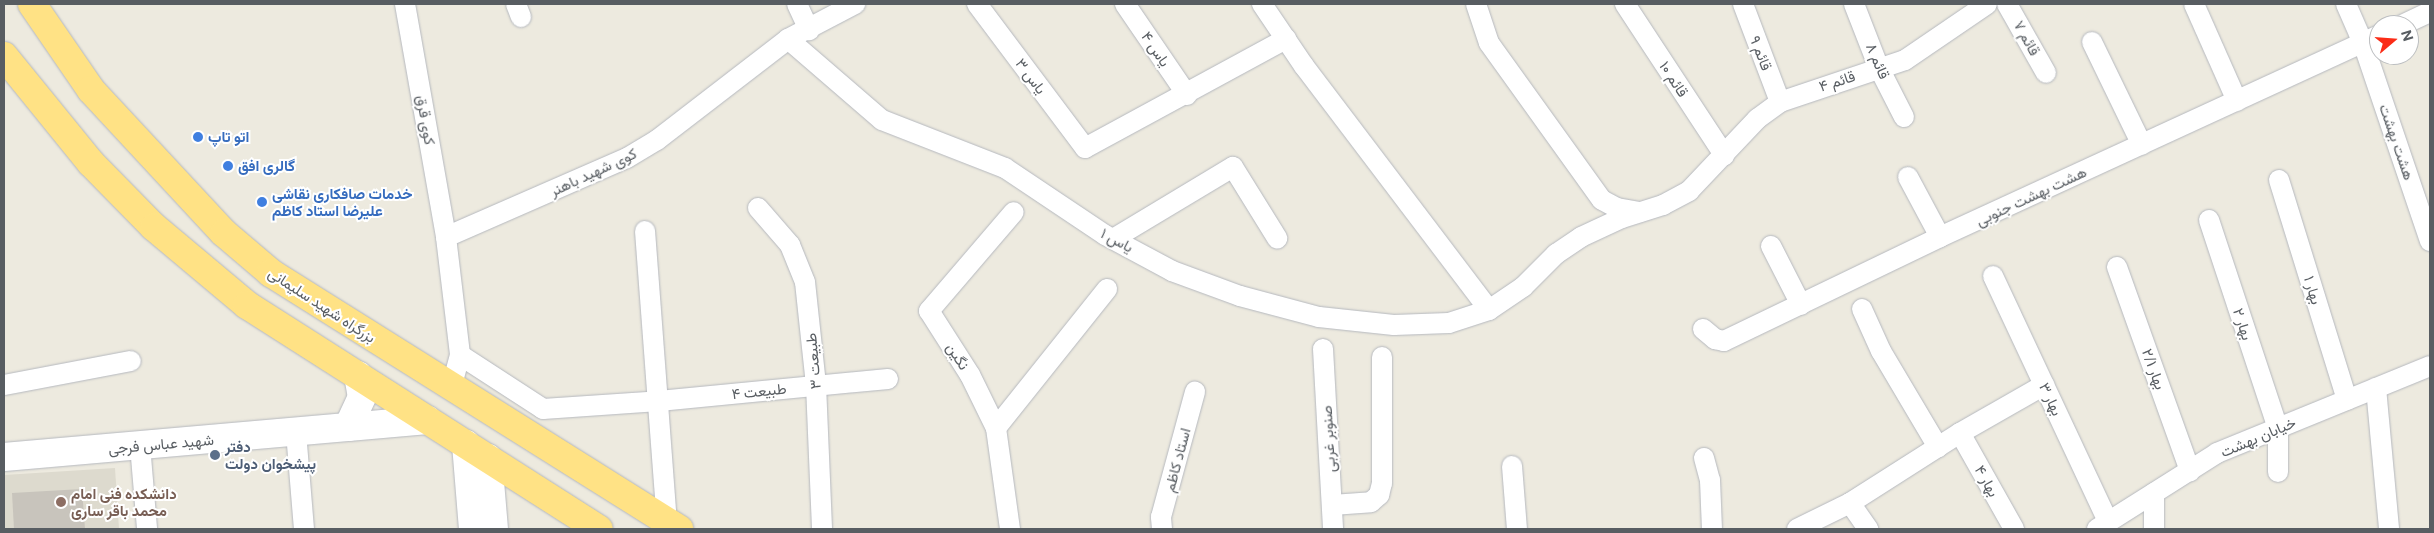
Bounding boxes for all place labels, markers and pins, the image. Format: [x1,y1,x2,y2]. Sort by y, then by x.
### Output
place label: اتو تاپ [208,128,249,146]
marker: اتو تاپ [192,131,204,143]
place label: گالری افق [238,157,295,175]
marker: گالری افق [222,160,234,172]
place label: خدمات صافکاری نقاشی علیرضا استاد کاظم [272,184,413,219]
marker: خدمات صافکاری نقاشی علیرضا استاد کاظم [256,196,268,208]
place label: دفتر پیشخوان دولت [225,437,316,472]
marker: دفتر پیشخوان دولت [209,449,221,461]
place label: دانشکده فنی امام محمد باقر ساری [71,484,177,519]
marker: دانشکده فنی امام محمد باقر ساری [55,496,67,508]

